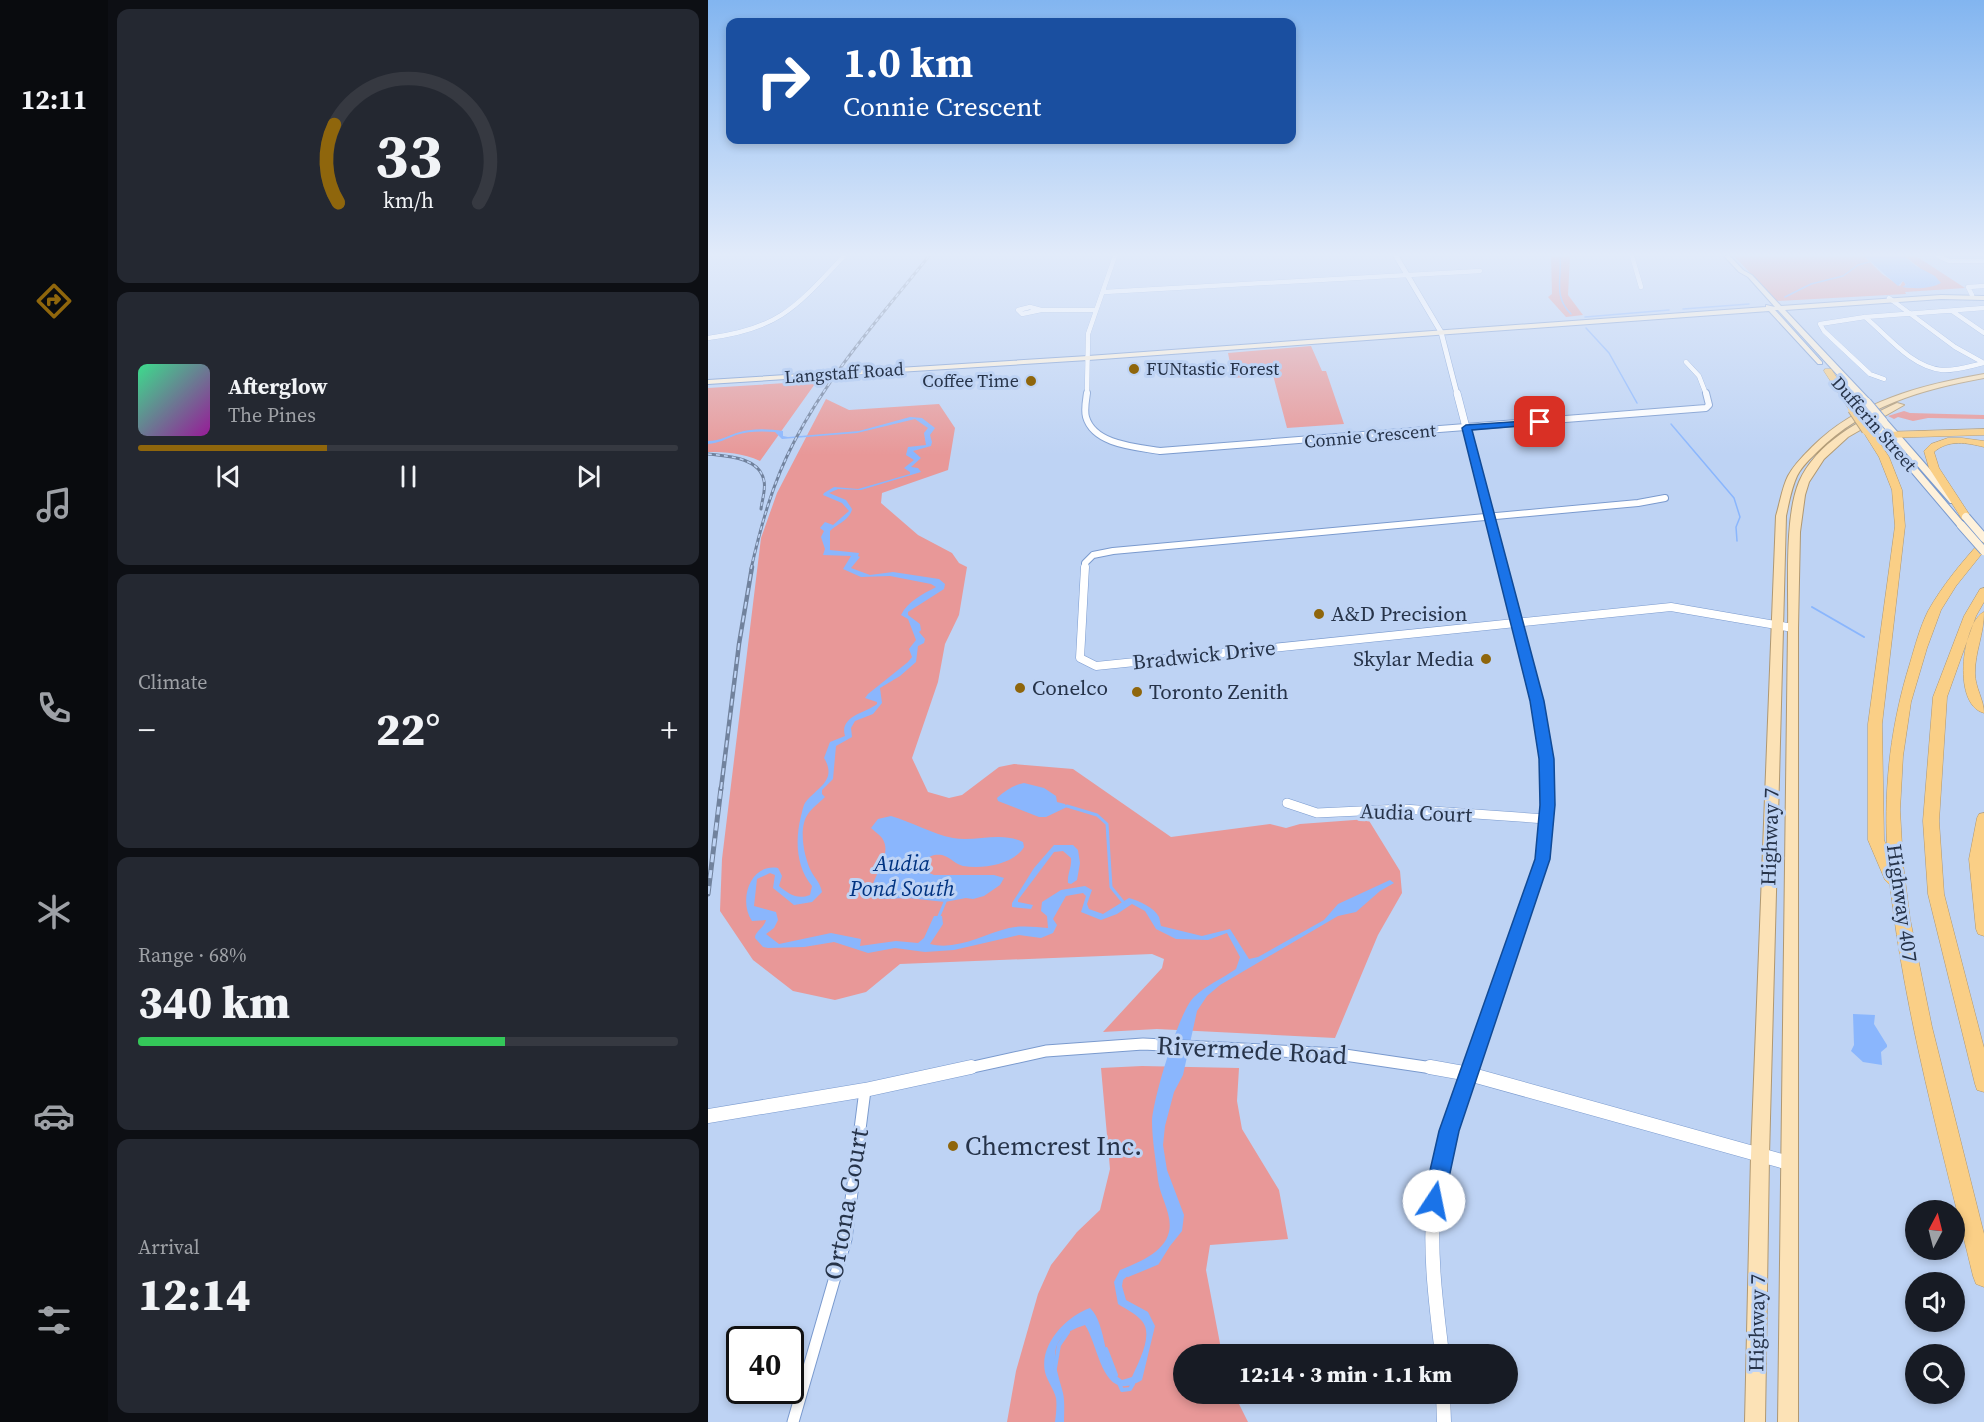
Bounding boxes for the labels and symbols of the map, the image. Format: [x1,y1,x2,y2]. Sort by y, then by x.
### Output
street label: Langstaff Road [783,356,905,389]
place label: FUNtastic Forest [1146,356,1279,381]
marker: FUNtastic Forest [1127,362,1141,376]
place label: Coffee Time [922,368,1019,393]
street label: Dufferin Street [1826,371,1923,477]
marker: Coffee Time [1024,374,1038,388]
pin [1514,396,1565,447]
street label: Connie Crescent [1303,417,1437,454]
place label: A&D Precision [1331,599,1468,628]
marker: A&D Precision [1312,607,1326,621]
street label: Bradwick Drive [1131,633,1277,676]
place label: Skylar Media [1353,644,1474,673]
marker: Skylar Media [1479,652,1493,666]
place label: Conelco [1032,673,1108,702]
place label: Toronto Zenith [1149,677,1289,706]
marker: Conelco [1013,681,1027,695]
marker: Toronto Zenith [1130,685,1144,699]
street label: Highway 7 [1753,788,1786,886]
street label: Audia Court [1359,796,1473,829]
street label: Highway 407 [1880,842,1925,964]
water label: Audia Pond South [848,848,955,903]
street label: Rivermede Road [1156,1027,1348,1073]
street label: Ortona Court [815,1125,877,1283]
place label: Chemcrest Inc. [965,1128,1142,1164]
marker: Chemcrest Inc. [946,1139,960,1153]
position arrow [1402,1169,1466,1233]
north arrow [1905,1200,1965,1260]
street label: Highway 7 [1741,1274,1772,1372]
speed limit sign: 40 [726,1326,804,1404]

